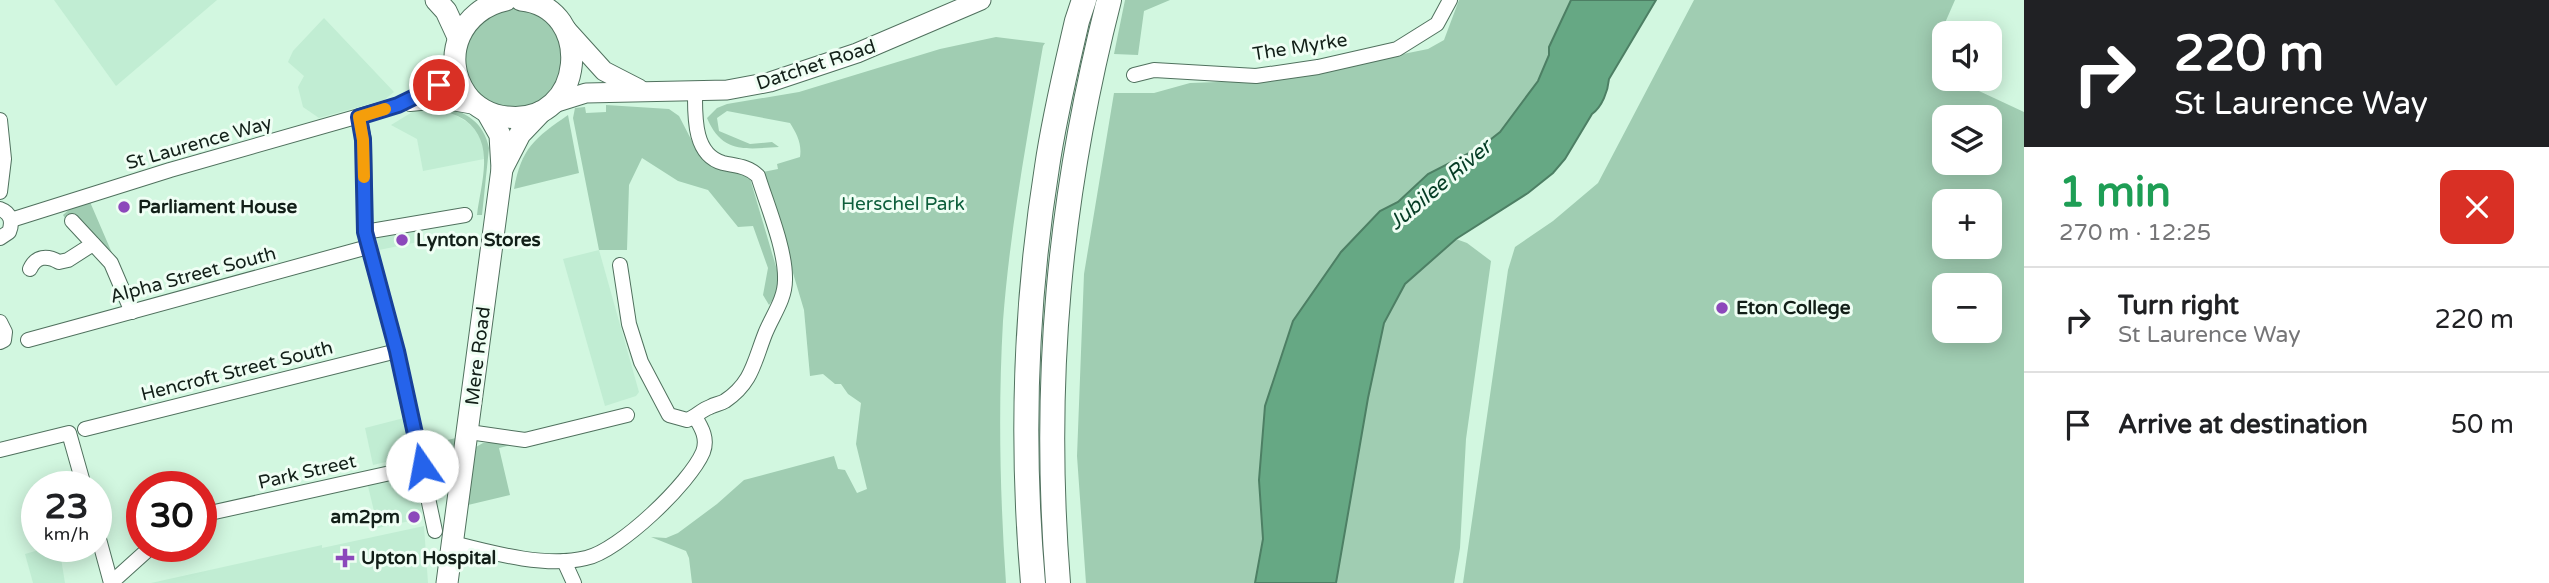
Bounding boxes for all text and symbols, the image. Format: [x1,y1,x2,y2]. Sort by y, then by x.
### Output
map controls [1932,21,2002,343]
button: sound [1932,21,2002,91]
text: 220 m [2174,25,2324,84]
icon: right [2059,28,2150,119]
street label: The Myrke [1251,29,1349,65]
street label: Datchet Road [754,35,878,95]
pin [409,55,469,115]
icon: arrive [420,66,458,104]
text: St Laurence Way [2174,85,2428,123]
button: layers [1932,105,2002,175]
street label: St Laurence Way [123,112,275,174]
water label: Jubilee River [1383,133,1499,235]
text: 1 min [2059,167,2171,218]
button: close [2440,170,2514,244]
button: + [1932,189,2002,259]
park label: Herschel Park [841,193,965,215]
place label: Parliament House [138,196,297,218]
marker: Parliament House [116,199,132,215]
text: 270 m · 12:25 [2059,219,2211,247]
place label: Lynton Stores [416,229,541,252]
marker: Lynton Stores [394,232,410,248]
street label: Alpha Street South [108,242,278,308]
button: − [1932,273,2002,343]
text: Turn right [2118,290,2239,321]
place label: Eton College [1736,297,1851,320]
marker: Eton College [1714,300,1730,316]
icon: right [2059,301,2097,339]
text: 220 m [2434,304,2514,335]
street label: Mere Road [461,305,495,407]
text: St Laurence Way [2118,321,2301,349]
street label: Hencroft Street South [139,336,335,406]
icon: arrive [2059,406,2097,444]
text: Arrive at destination [2118,409,2368,440]
text: 50 m [2451,409,2514,440]
position arrow [385,429,459,503]
street label: Park Street [256,450,358,494]
speed limit sign: 30 [126,471,217,562]
text: 23 [45,486,88,528]
place label: am2pm [331,506,400,529]
marker: am2pm [406,509,422,525]
text: km/h [44,523,89,545]
place label: Upton Hospital [361,547,496,570]
marker: Upton Hospital [335,548,355,568]

